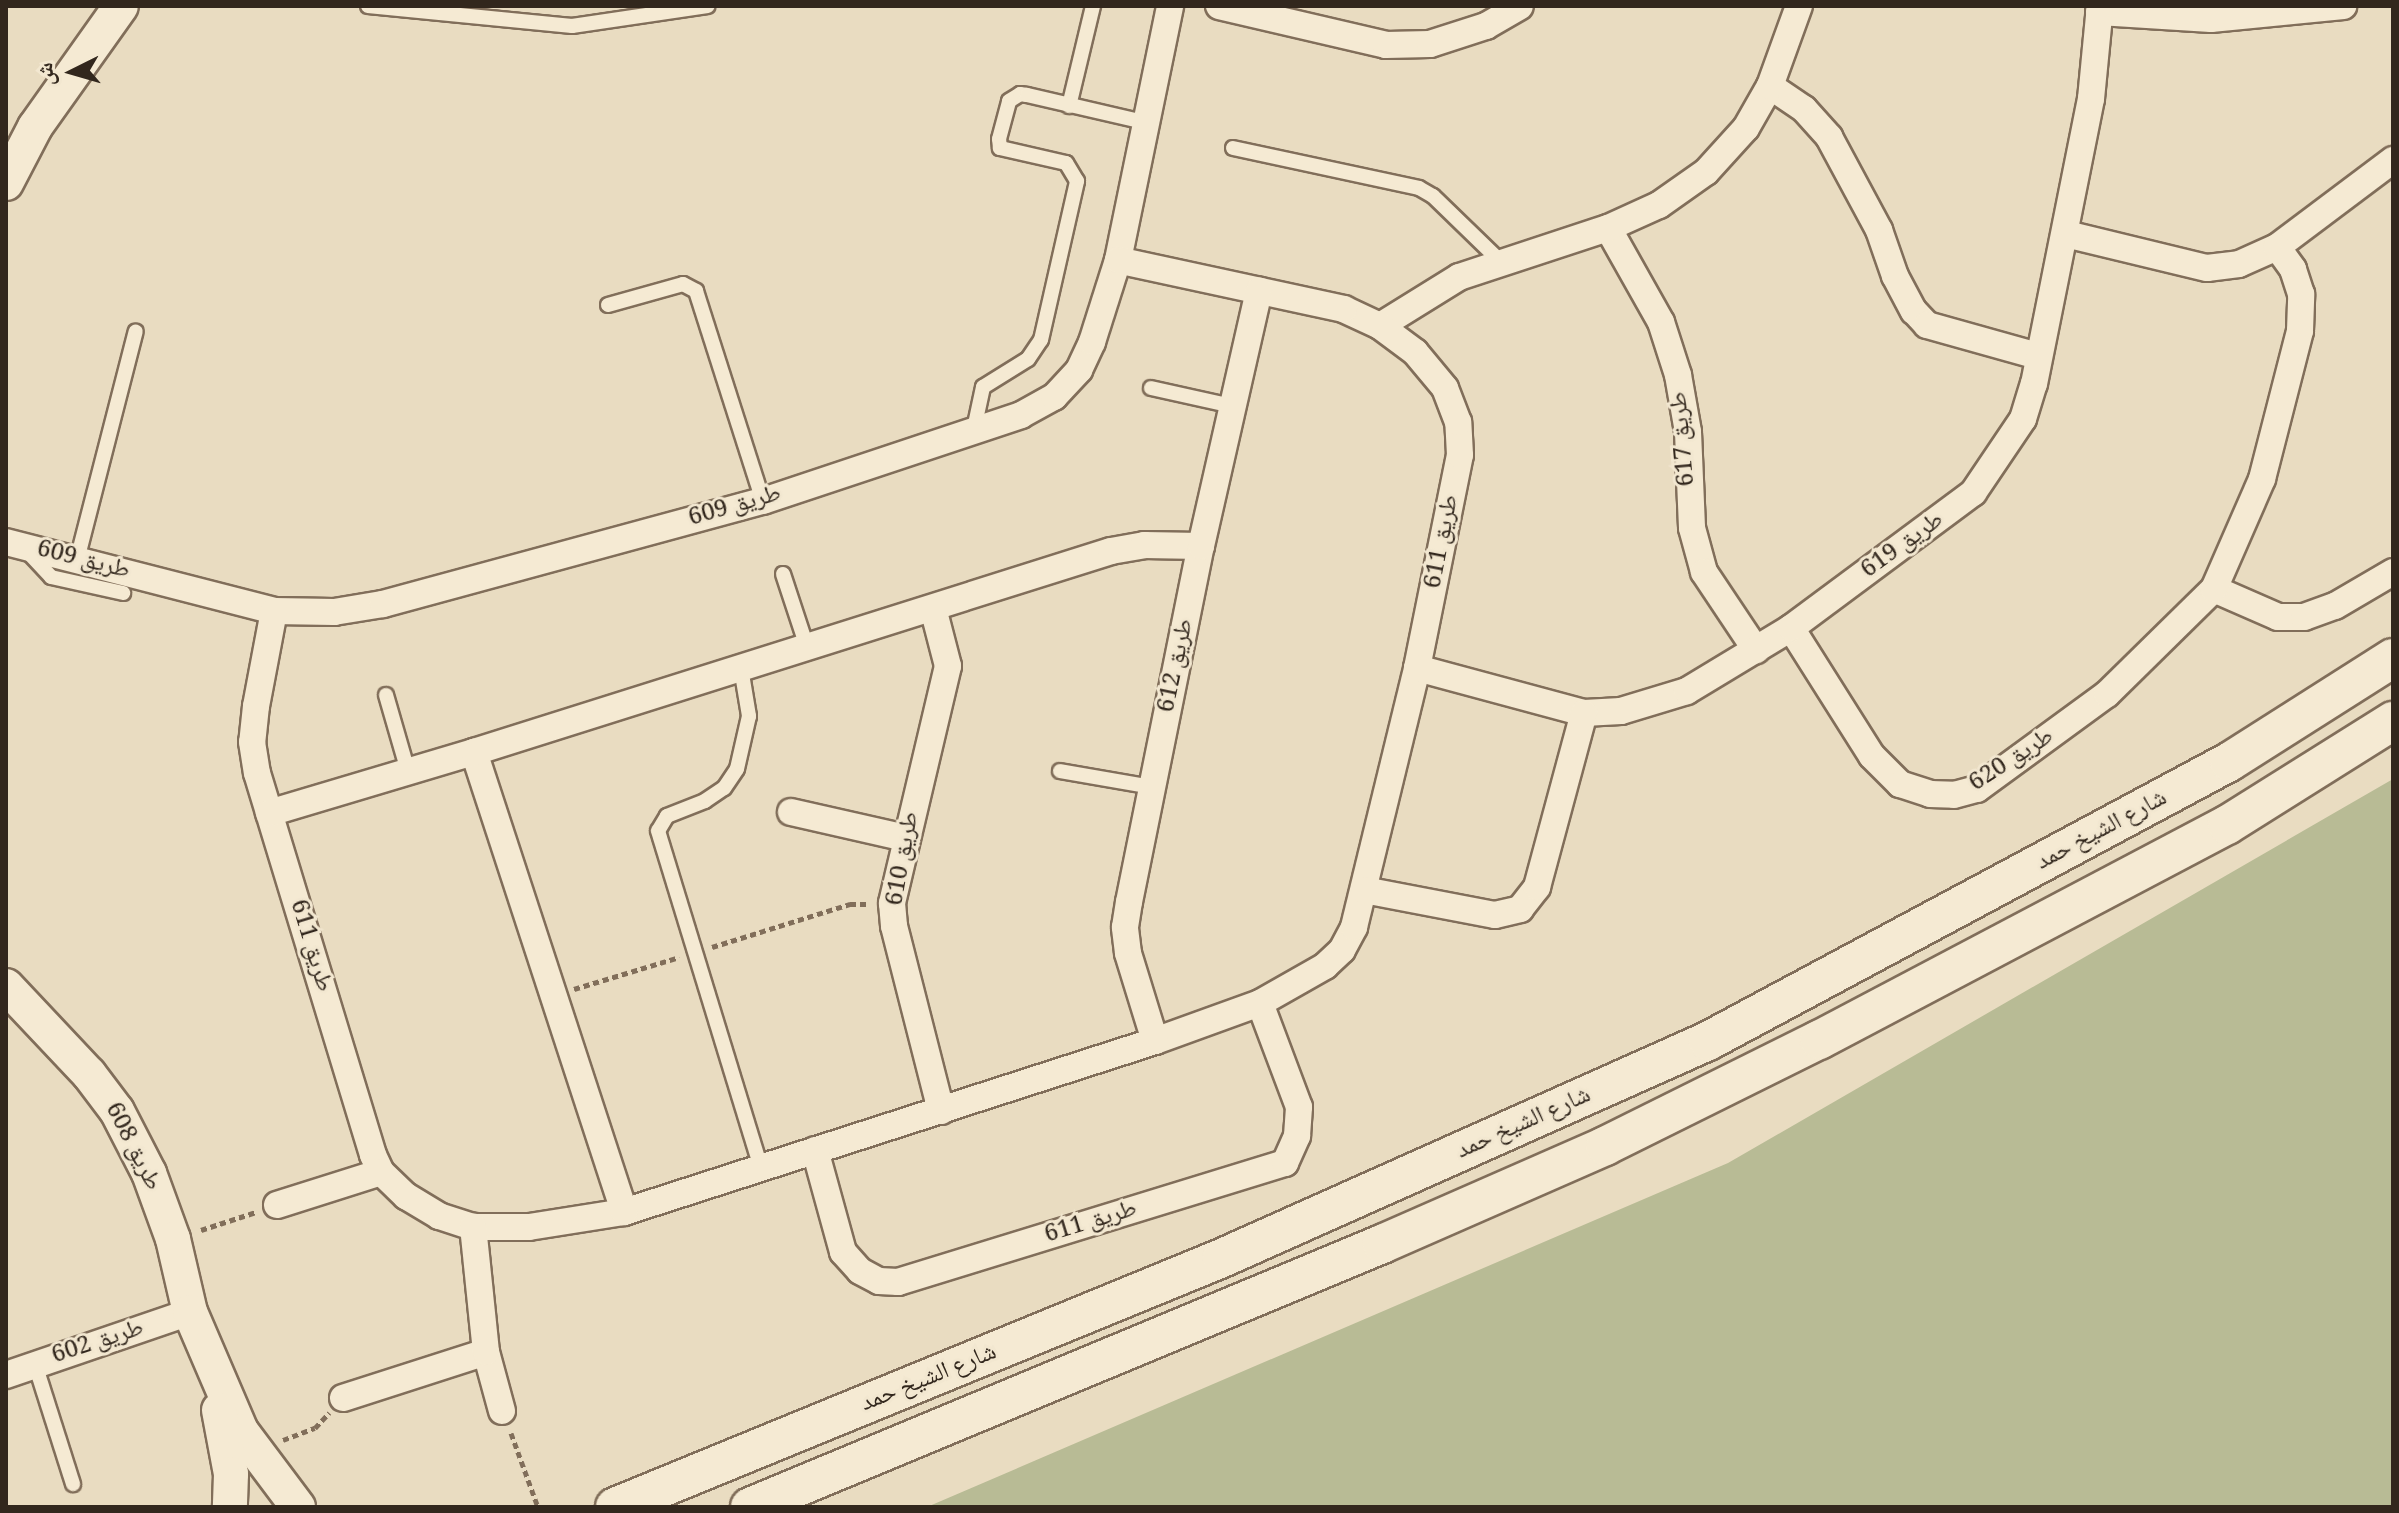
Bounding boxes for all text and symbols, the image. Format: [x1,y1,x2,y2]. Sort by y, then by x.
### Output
north arrow [32,32,112,112]
text: ش [28,61,68,87]
street label: طريق 617 [1666,391,1702,487]
street label: طريق 609 [686,480,784,534]
street label: طريق 611 [1420,493,1466,591]
street label: طريق 619 [1856,507,1950,585]
street label: طريق 609 [34,536,132,586]
street label: طريق 612 [1153,617,1201,715]
street label: طريق 620 [1964,723,2060,799]
street label: شارع الشيخ حمد [2032,784,2172,878]
street label: طريق 610 [882,810,926,908]
street label: طريق 611 [282,896,338,996]
street label: شارع الشيخ حمد [1452,1082,1596,1166]
street label: طريق 608 [98,1098,166,1196]
street label: طريق 611 [1041,1195,1141,1251]
street label: طريق 602 [49,1315,147,1371]
street label: شارع الشيخ حمد [857,1339,1001,1419]

